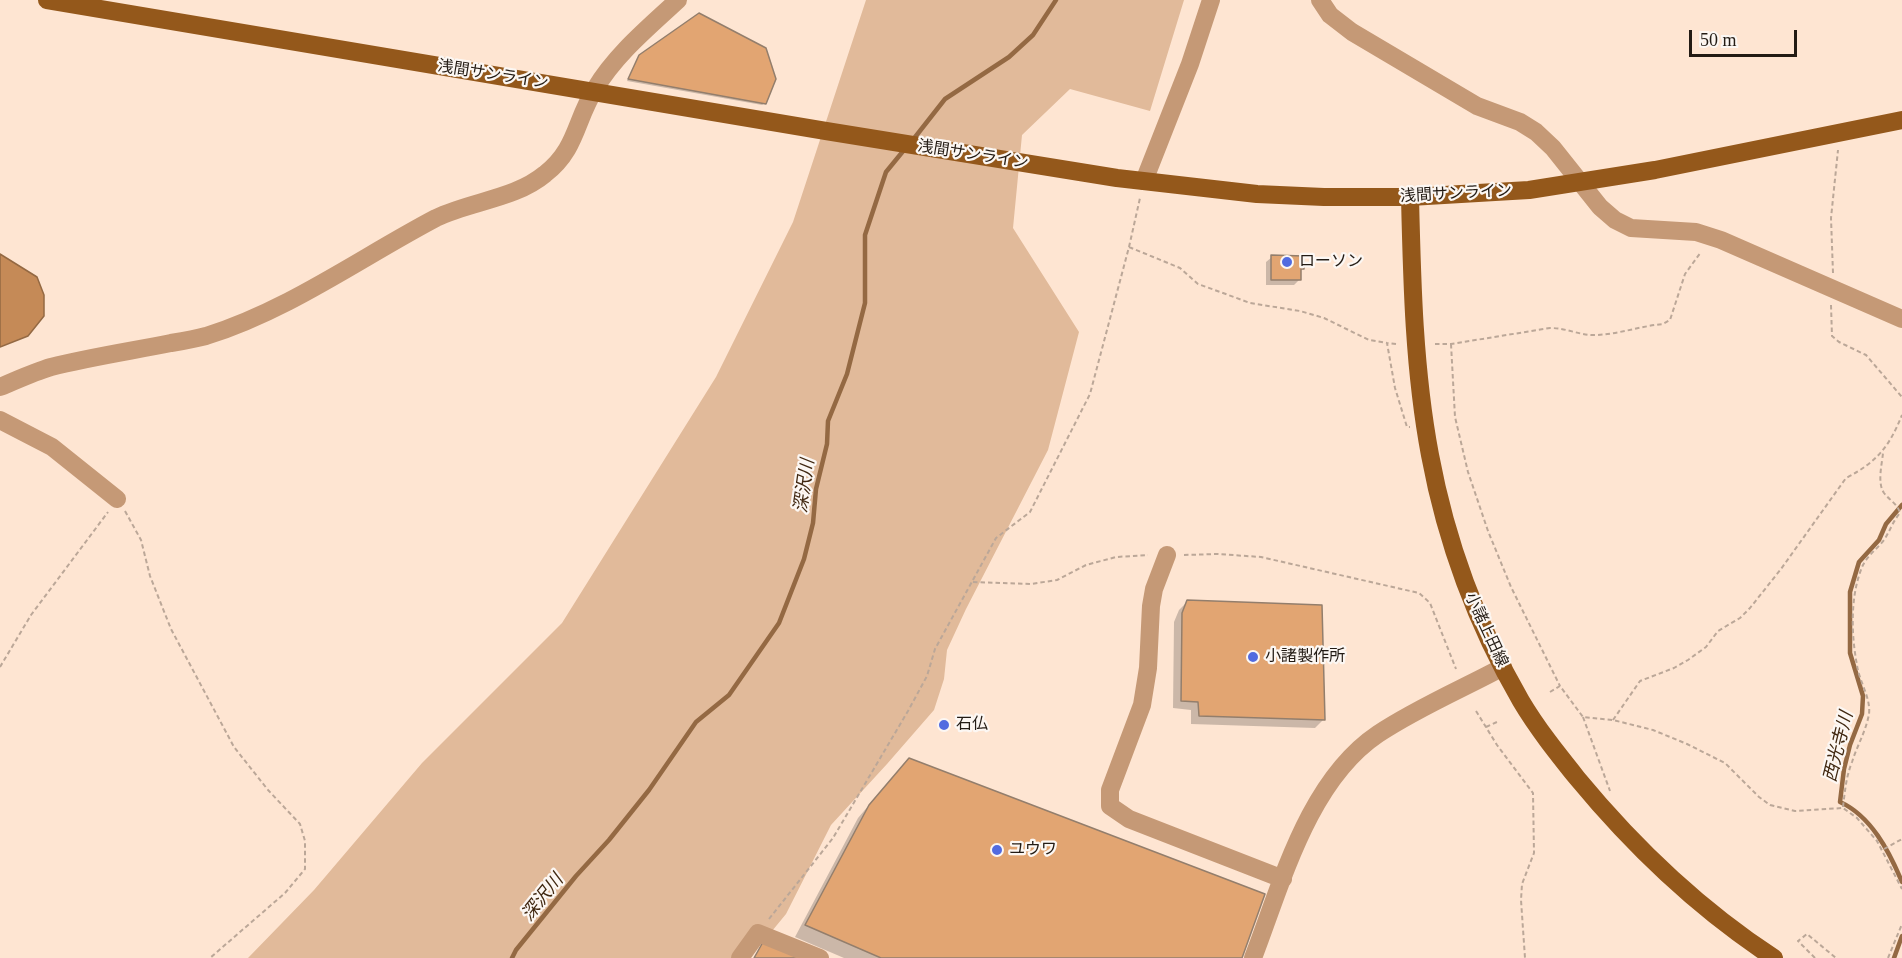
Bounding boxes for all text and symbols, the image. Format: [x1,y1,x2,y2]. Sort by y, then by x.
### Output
scale bar [1692,18,1800,56]
text: 50 m [1700,30,1737,50]
street label: 浅間サンライン [436,57,550,93]
street label: 浅間サンライン [916,137,1030,173]
street label: 浅間サンライン [1400,181,1512,207]
place label: ローソン [1299,252,1363,272]
marker: ローソン [1280,255,1294,269]
water label: 深沢川 [791,458,819,514]
street label: 小諸上田線 [1460,590,1512,670]
place label: 小諸製作所 [1265,647,1345,667]
marker: 小諸製作所 [1246,650,1260,664]
water label: 西光寺川 [1820,709,1858,785]
place label: 石仏 [956,715,988,735]
marker: 石仏 [937,718,951,732]
place label: ユウワ [1009,840,1057,860]
marker: ユウワ [990,843,1004,857]
water label: 深沢川 [518,870,568,926]

